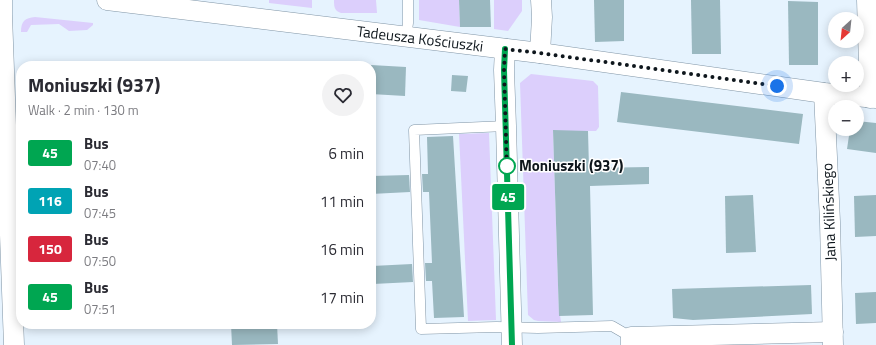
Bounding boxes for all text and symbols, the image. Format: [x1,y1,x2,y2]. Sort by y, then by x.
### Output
north arrow [828,12,864,48]
map controls [828,12,864,136]
street label: Tadeusza Kościuszki [355,19,485,58]
button: + [828,56,864,92]
text: Moniuszki (937) [28,70,160,99]
button: heart [322,74,364,116]
your location [767,76,787,96]
text: Walk · 2 min · 130 m [28,100,139,120]
button: − [828,100,864,136]
text: Bus [84,132,109,155]
text: 45 [42,142,58,163]
text: 6 min [328,142,364,165]
place label: Moniuszki (937) [519,154,624,177]
text: 07:40 [84,155,116,175]
marker: Moniuszki (937) [498,157,516,175]
street label: Jana Kilińskiego [815,163,842,261]
text: Bus [84,180,109,203]
line badge: 45 [490,184,526,210]
text: 45 [500,186,516,207]
text: 116 [38,190,62,211]
text: 11 min [320,190,364,213]
text: 07:45 [84,203,116,223]
text: Bus [84,228,109,251]
text: 150 [38,238,62,259]
text: 16 min [320,238,364,261]
text: 07:50 [84,251,116,271]
text: Bus [84,276,109,299]
text: 45 [42,286,58,307]
text: 17 min [320,286,364,309]
text: 07:51 [84,299,116,319]

